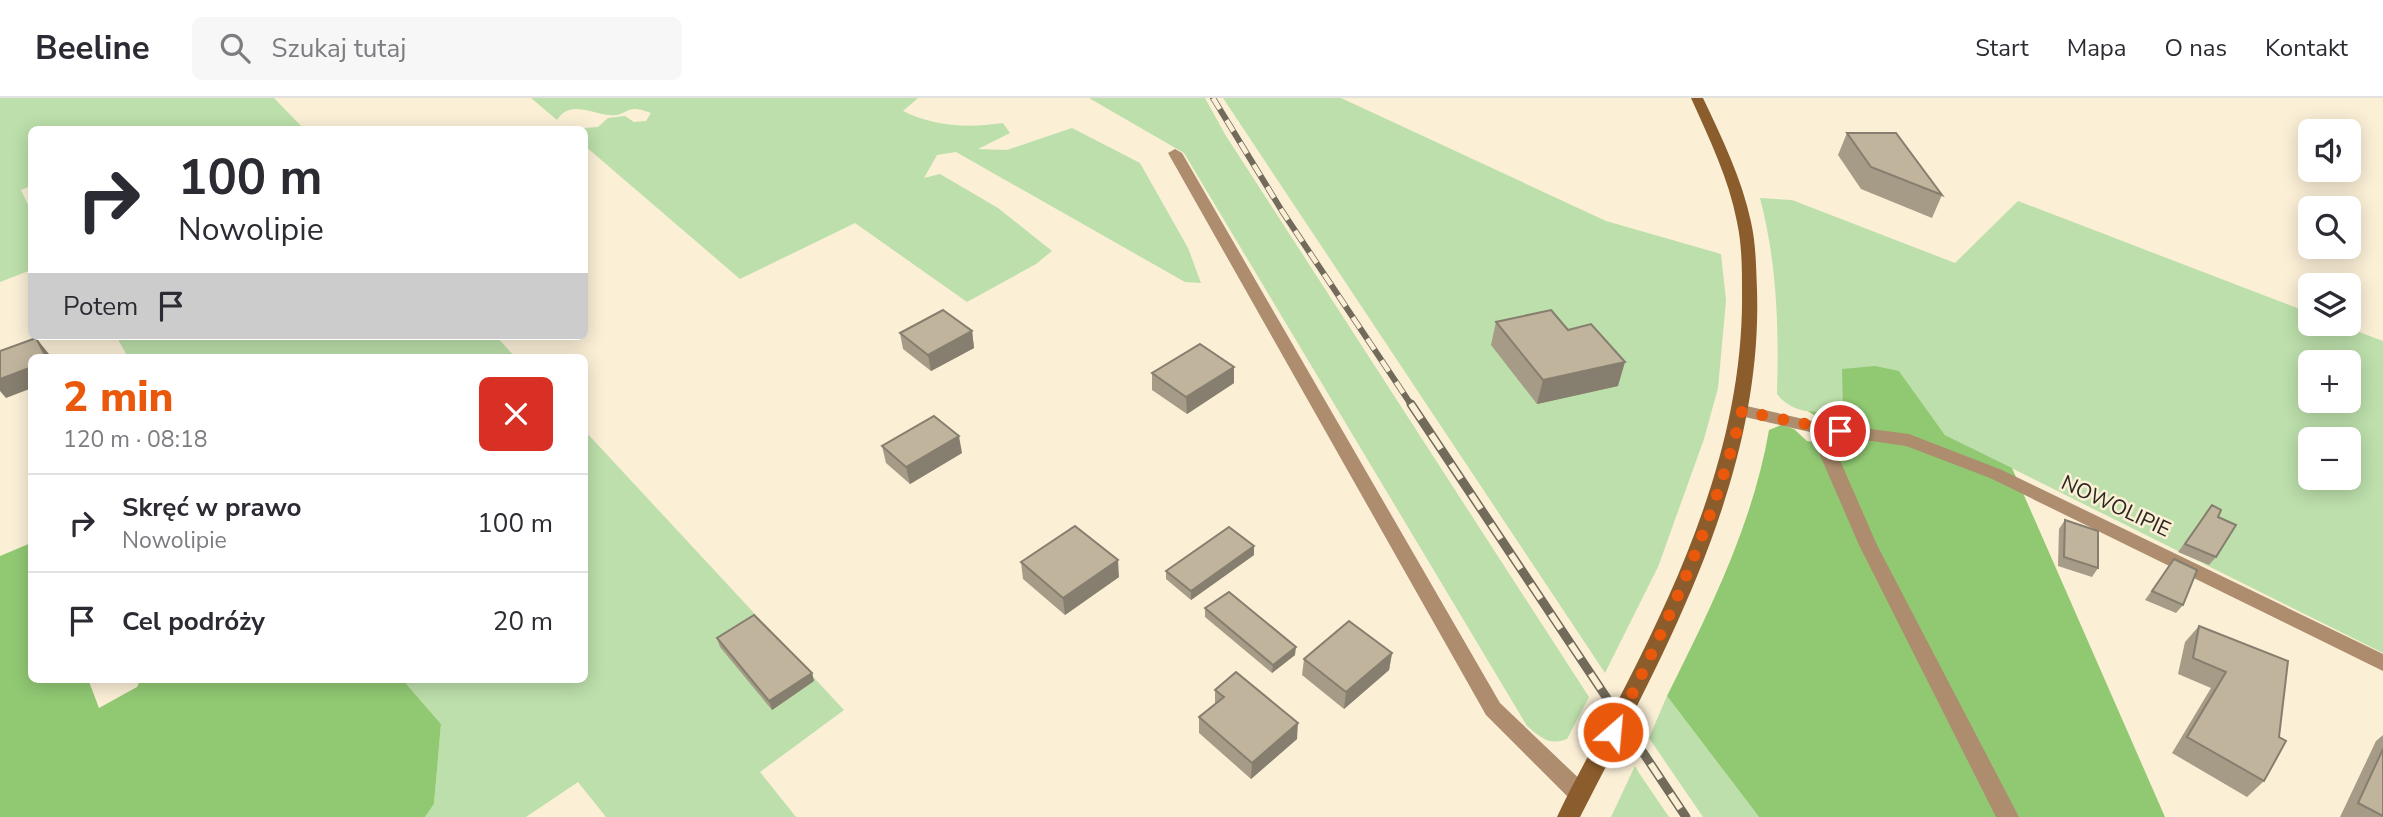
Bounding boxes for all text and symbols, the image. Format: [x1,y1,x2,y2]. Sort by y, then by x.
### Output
search box [192,17,682,80]
text: Beeline [35,26,150,71]
icon: search [216,29,254,67]
text: Szukaj tutaj [272,31,406,66]
text: Start [1975,32,2029,64]
text: Mapa [2067,32,2127,64]
text: O nas [2165,32,2227,64]
text: Kontakt [2265,32,2348,64]
map controls [2298,119,2361,490]
button: sound [2298,119,2361,182]
text: 100 m [178,144,322,211]
icon: right [63,154,154,245]
button: search [2298,196,2361,259]
text: Nowolipie [178,208,324,251]
button: layers [2298,273,2361,336]
icon: arrive [152,287,190,325]
text: Potem [63,289,138,324]
button: + [2298,350,2361,413]
text: 2 min [63,369,173,426]
button: close [479,377,553,451]
pin [1810,401,1870,461]
icon: arrive [1821,412,1859,450]
text: 120 m · 08:18 [63,424,208,455]
button: − [2298,427,2361,490]
street label: NOWOLIPIE [2057,468,2175,544]
text: Skręć w prawo [122,490,302,525]
icon: right [63,504,101,542]
text: 100 m [477,506,553,541]
text: Nowolipie [122,525,227,556]
icon: arrive [63,602,101,640]
text: Cel podróży [122,604,265,639]
text: 20 m [493,604,553,639]
position arrow [1576,695,1650,769]

